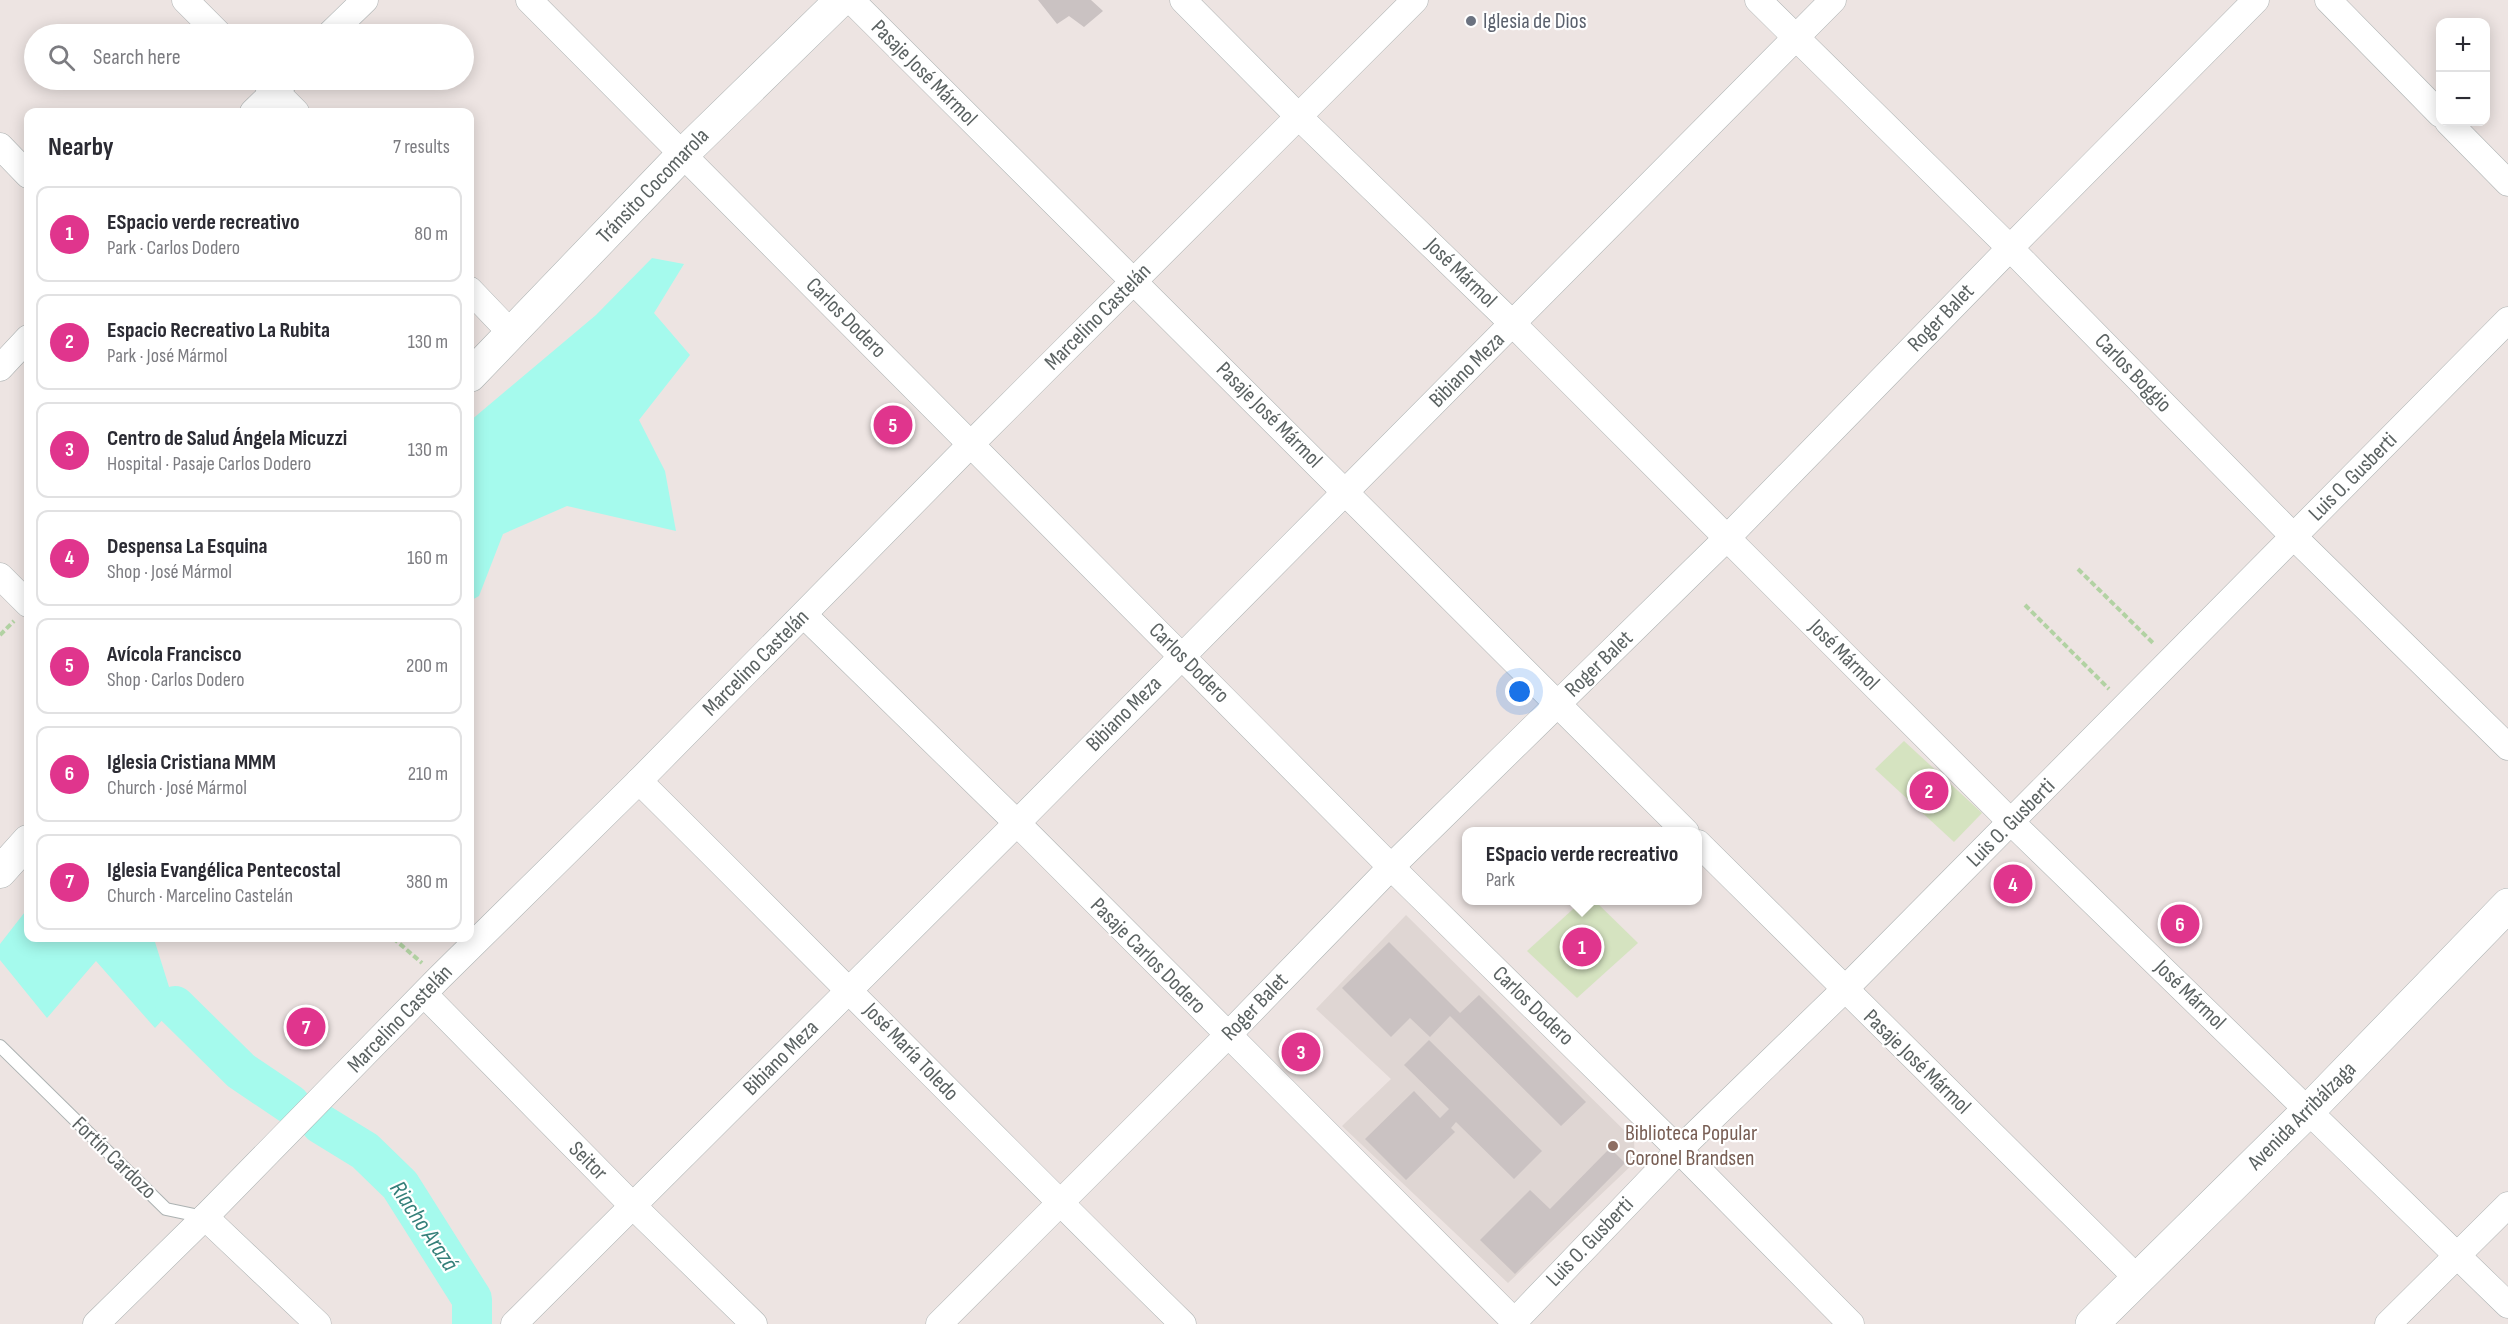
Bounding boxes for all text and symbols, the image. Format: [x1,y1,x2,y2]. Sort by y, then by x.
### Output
place label: Iglesia de Dios [1483,8,1587,35]
street label: Pasaje José Mármol [865,14,983,132]
marker: Iglesia de Dios [1464,14,1478,28]
map controls [2436,18,2490,126]
button: + [2436,18,2490,72]
search box [24,24,474,90]
icon: search [45,41,78,74]
text: Search here [93,44,180,71]
button: − [2436,72,2490,126]
street label: Tránsito Cocomarola [591,123,715,249]
text: Nearby [48,132,114,163]
text: 7 results [393,135,450,159]
text: ESpacio verde recreativo [107,209,300,236]
text: 1 [66,222,73,246]
text: 80 m [414,222,448,246]
street label: José Mármol [1419,232,1502,314]
text: Park · Carlos Dodero [107,236,240,260]
street label: Marcelino Castelán [1039,258,1157,376]
street label: Carlos Dodero [800,272,892,364]
street label: Roger Balet [1902,278,1980,358]
text: Espacio Recreativo La Rubita [107,317,330,344]
street label: Bibiano Meza [1424,327,1510,413]
street label: Carlos Boggio [2089,328,2177,418]
text: 2 [65,330,74,354]
text: 130 m [408,330,448,354]
text: Park · José Mármol [107,344,228,368]
street label: Pasaje José Mármol [1210,356,1328,474]
pin: 5 [874,402,912,448]
text: Centro de Salud Ángela Micuzzi [107,425,347,452]
street label: Luis O. Gusberti [2303,427,2403,527]
text: 3 [65,438,74,462]
text: 130 m [408,438,448,462]
text: Hospital · Pasaje Carlos Dodero [107,452,311,476]
text: Despensa La Esquina [107,533,268,560]
text: 4 [65,546,74,570]
text: 160 m [407,546,448,570]
text: Shop · José Mármol [107,560,232,584]
street label: Marcelino Castelán [697,604,815,722]
street label: José Mármol [1802,613,1885,696]
street label: Carlos Dodero [1143,617,1235,709]
street label: Roger Balet [1559,625,1639,703]
text: Avícola Francisco [107,641,242,668]
text: 5 [65,654,74,678]
text: 200 m [406,654,448,678]
text: Shop · Carlos Dodero [107,668,244,692]
street label: Bibiano Meza [1081,671,1167,757]
your location [1505,677,1534,706]
text: Iglesia Cristiana MMM [107,749,276,776]
text: 6 [65,762,74,786]
text: 210 m [408,762,448,786]
pin: 2 [1910,768,1948,814]
street label: Luis O. Gusberti [1961,773,2061,873]
text: Church · José Mármol [107,776,247,800]
popup [1462,827,1702,905]
text: ESpacio verde recreativo [1486,841,1678,868]
text: Iglesia Evangélica Pentecostal [107,857,341,884]
pin: 4 [1994,862,2032,906]
text: Park [1486,868,1515,892]
text: 7 [65,870,74,894]
text: 380 m [406,870,448,894]
text: Church · Marcelino Castelán [107,884,293,908]
street label: Pasaje Carlos Dodero [1084,892,1212,1020]
pin: 6 [2160,902,2200,946]
pin: 1 [1562,924,1602,970]
street label: José Mármol [2148,954,2231,1036]
street label: Marcelino Castelán [342,959,458,1079]
street label: Carlos Dodero [1487,961,1579,1051]
street label: Roger Balet [1216,967,1294,1047]
street label: José María Toledo [857,997,964,1107]
pin: 7 [286,1004,326,1050]
street label: Pasaje José Mármol [1858,1004,1976,1120]
street label: Bibiano Meza [738,1015,824,1101]
pin: 3 [1282,1030,1320,1074]
street label: Avenida Arribálzaga [2241,1056,2362,1177]
street label: Fortín Cardozo [66,1111,162,1205]
place label: Biblioteca Popular Coronel Brandsen [1625,1120,1757,1172]
street label: Seitor [563,1136,613,1186]
marker: Biblioteca Popular Coronel Brandsen [1606,1139,1620,1153]
water label: Riacho Arazá [383,1175,465,1277]
street label: Luis O. Gusberti [1541,1192,1639,1292]

